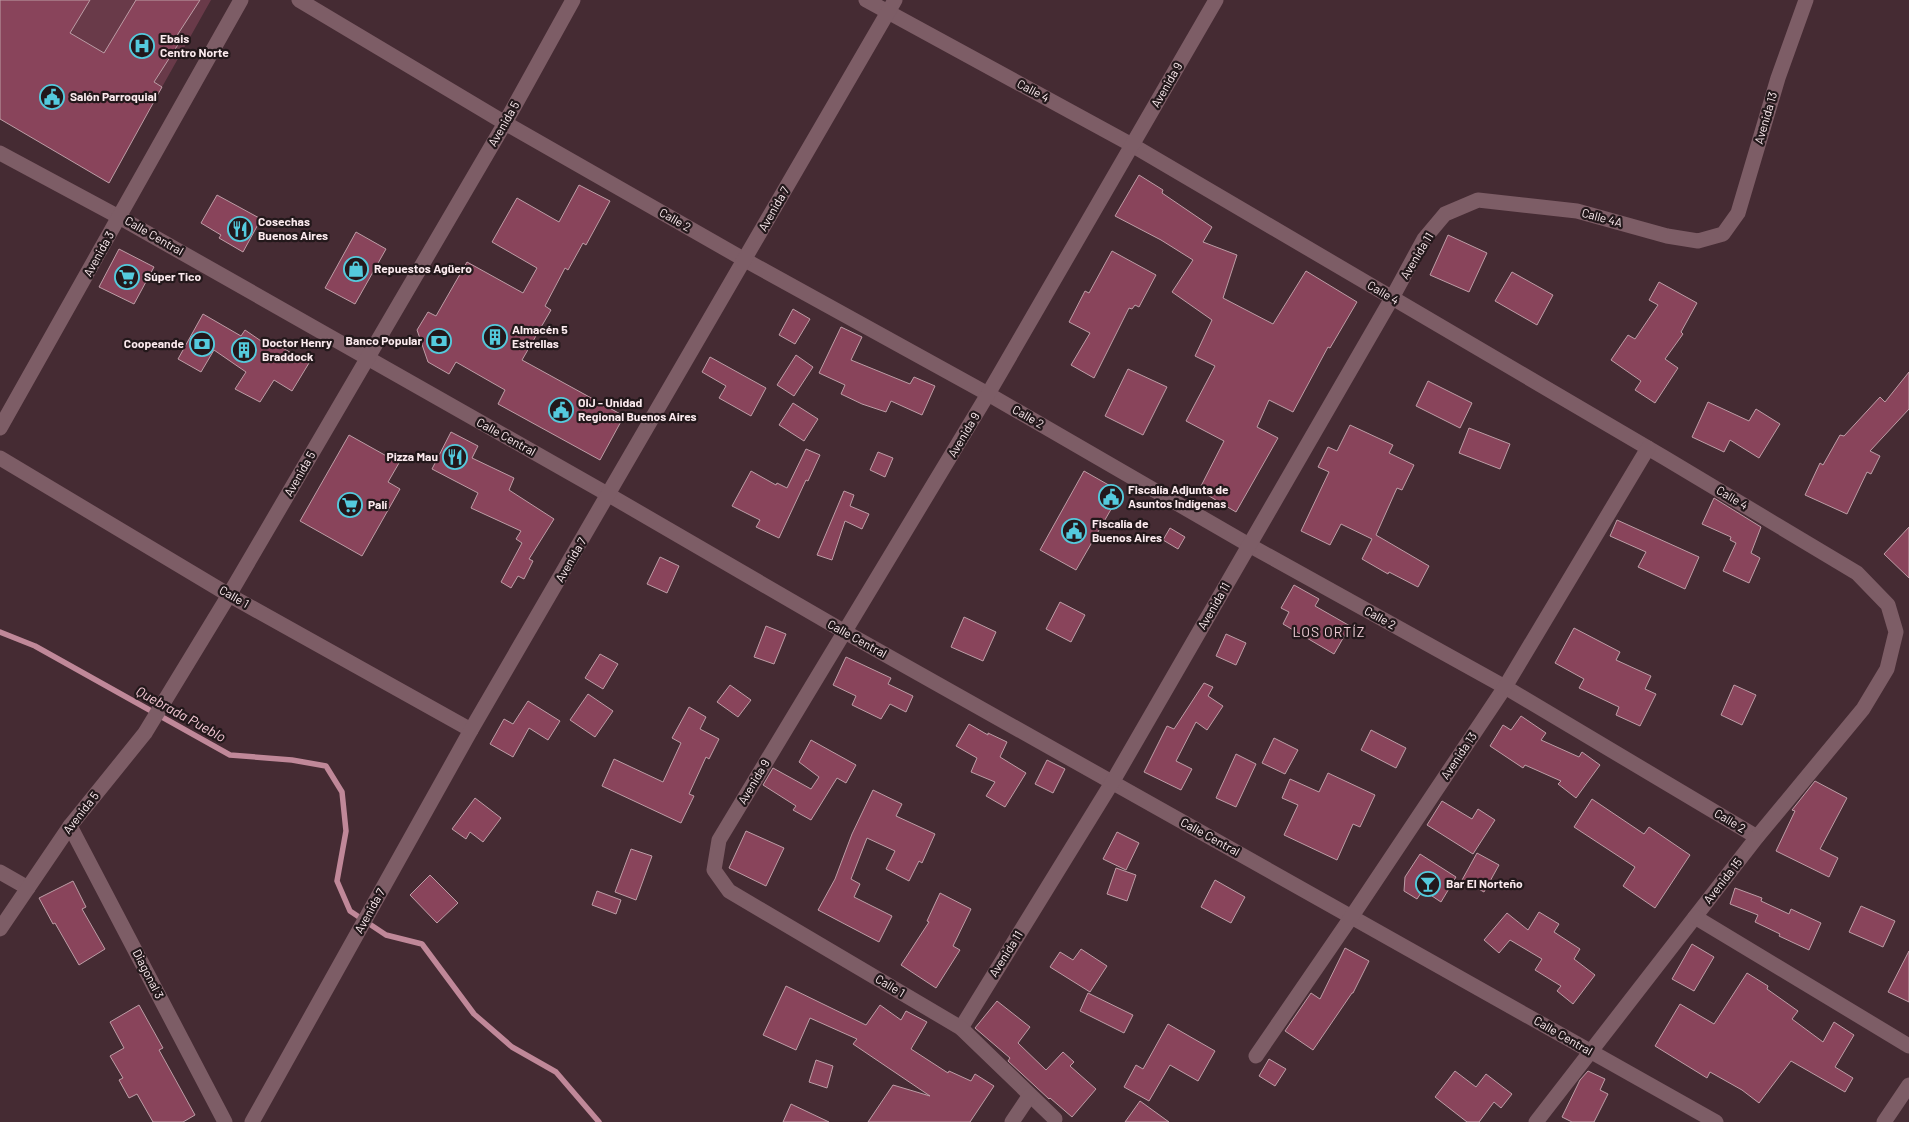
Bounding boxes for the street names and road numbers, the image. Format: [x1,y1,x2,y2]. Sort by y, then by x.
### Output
street label: Avenida 9 [1148,59,1185,110]
street label: Calle 4 [1015,76,1052,104]
street label: Avenida 13 [1751,90,1779,146]
street label: Avenida 5 [485,99,522,148]
street label: Avenida 7 [755,183,792,233]
street label: Calle 2 [657,205,694,234]
street label: Calle 4A [1580,205,1624,229]
street label: Calle Central [123,213,186,258]
street label: Avenida 3 [80,228,116,279]
street label: Avenida 11 [1397,230,1436,281]
street label: Calle 4 [1365,277,1402,307]
street label: Calle 2 [1010,402,1047,431]
street label: Avenida 9 [944,410,982,459]
street label: Calle Central [474,414,538,458]
street label: Avenida 5 [281,449,318,498]
street label: Calle 4 [1714,482,1751,512]
street label: Avenida 7 [552,534,589,584]
street label: Avenida 11 [1194,580,1232,631]
street label: Calle 1 [217,582,252,610]
street label: Calle 2 [1362,603,1399,632]
street label: Calle Central [825,616,889,660]
street label: Avenida 13 [1437,729,1479,782]
street label: Avenida 9 [734,757,772,806]
street label: Avenida 5 [59,789,101,836]
street label: Calle 2 [1712,805,1749,835]
street label: Calle Central [1178,814,1242,858]
street label: Avenida 15 [1700,855,1744,906]
street label: Avenida 7 [351,885,387,935]
street label: Avenida 11 [985,928,1025,979]
street label: Diagonal 3 [131,947,167,1001]
street label: Calle 1 [873,971,908,999]
street label: Calle Central [1532,1013,1595,1058]

